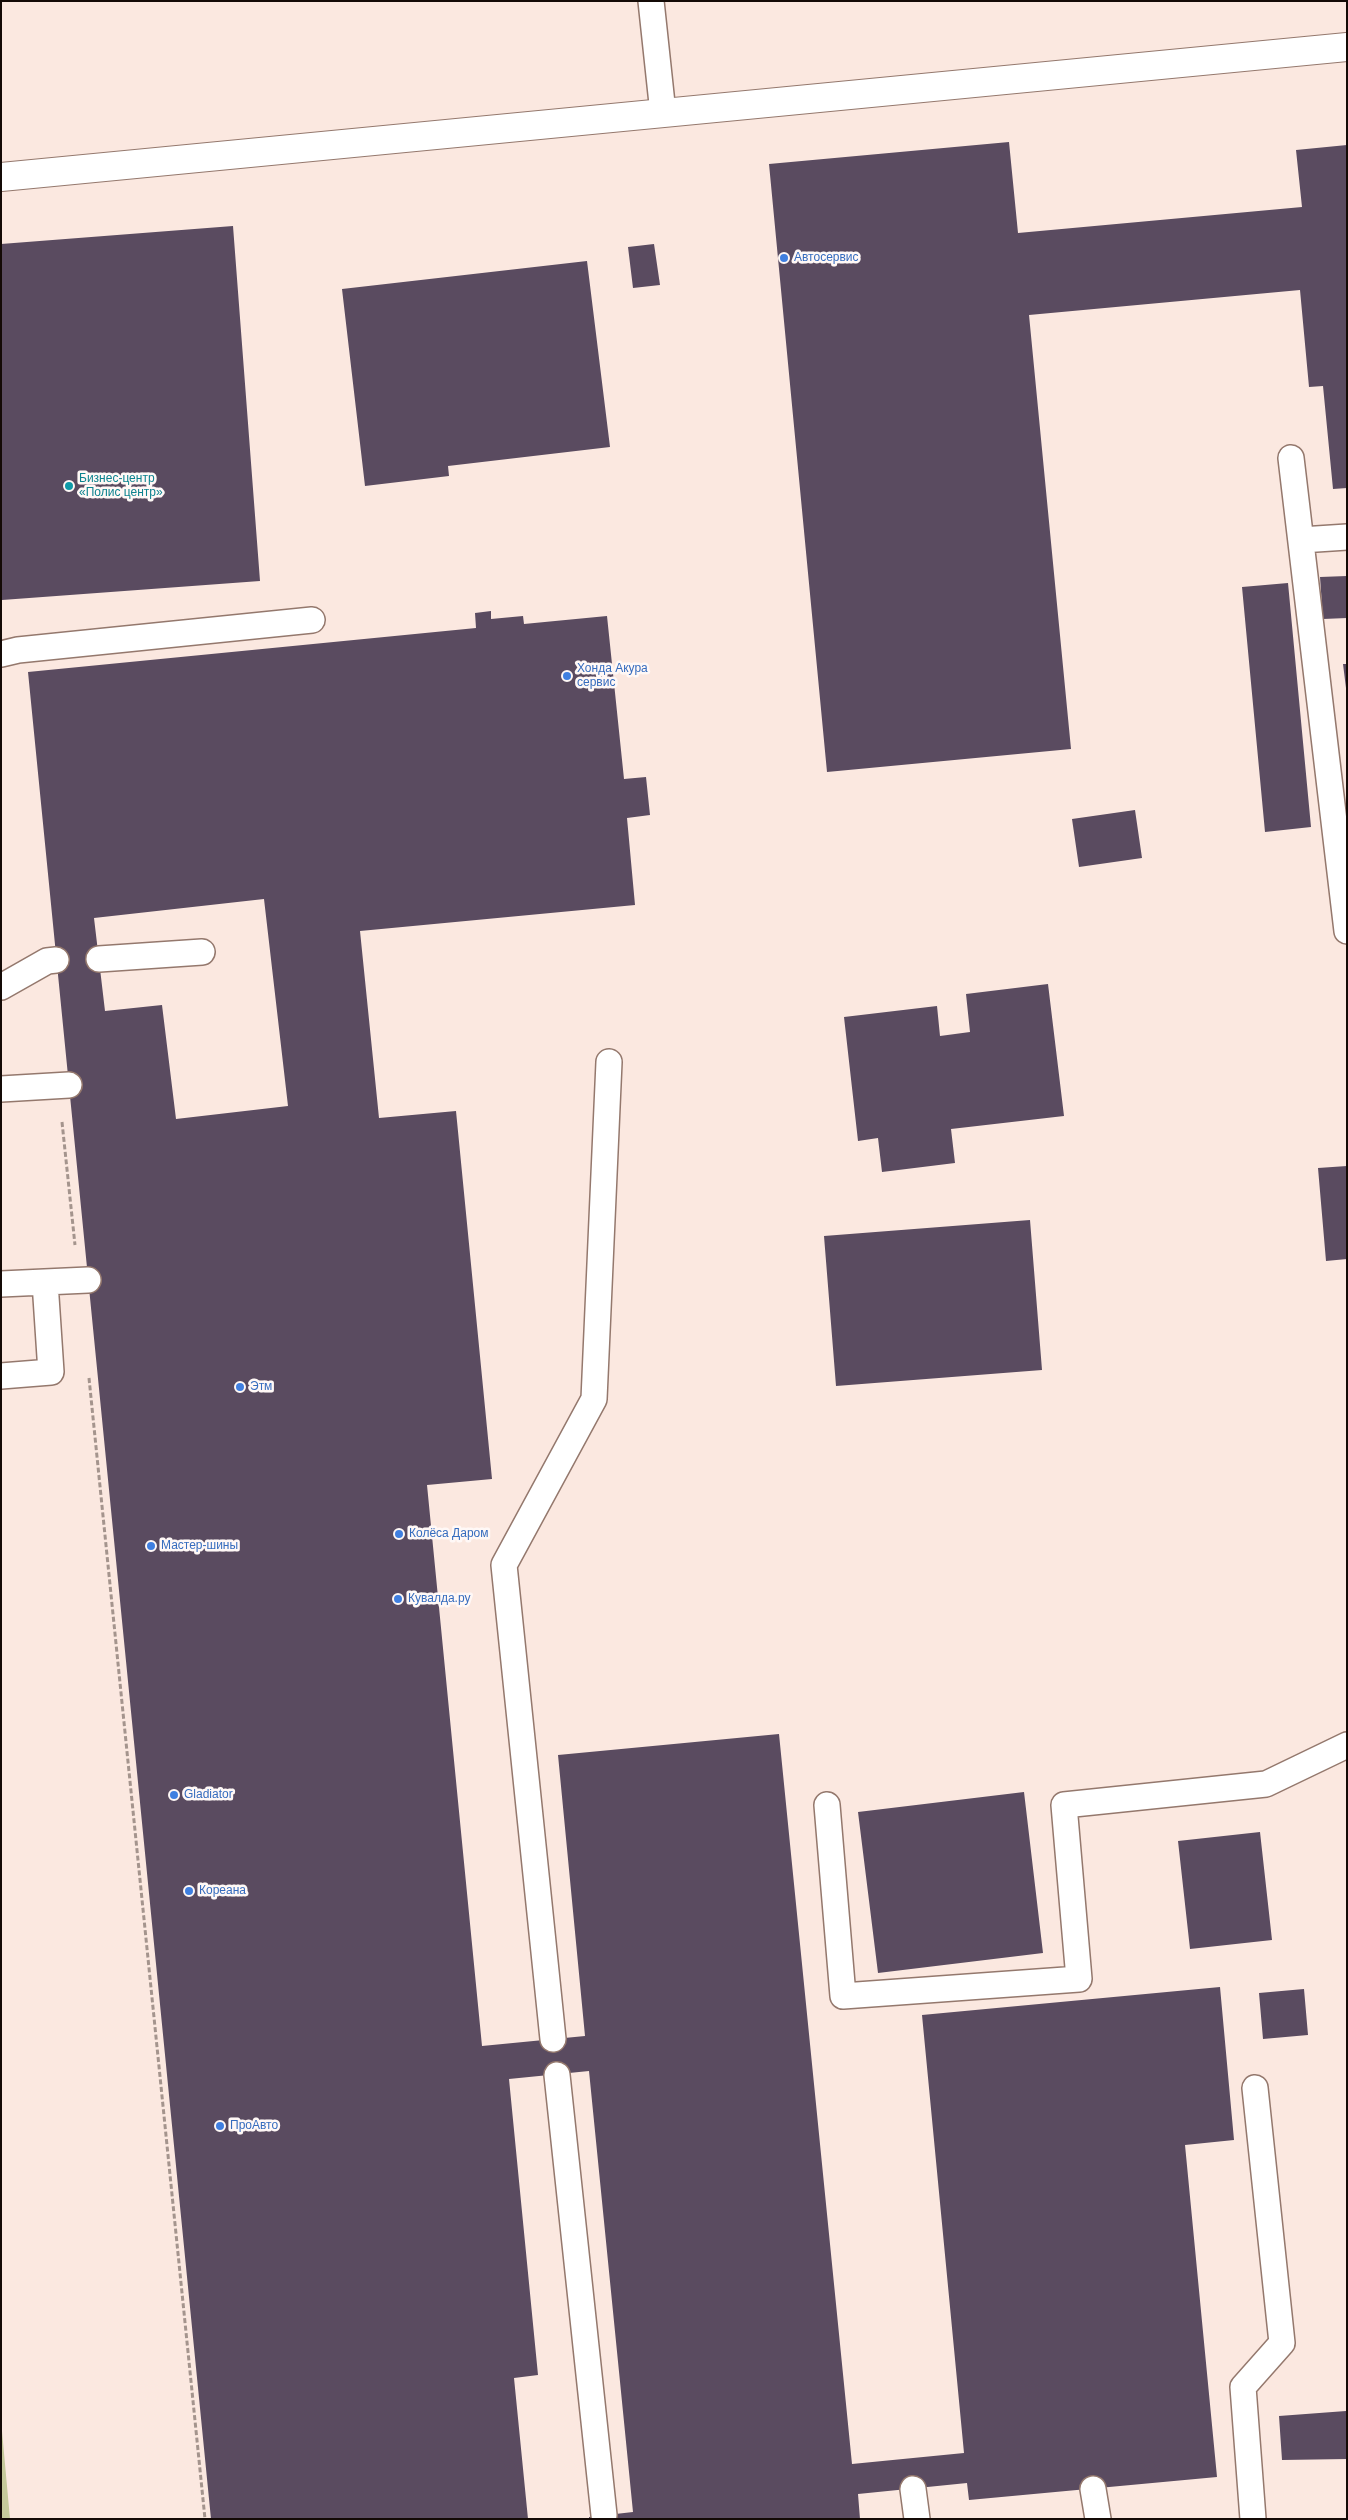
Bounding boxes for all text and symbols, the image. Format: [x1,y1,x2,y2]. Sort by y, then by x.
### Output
place label: Автосервис [794,251,859,265]
marker: Автосервис [778,252,790,264]
place label: Бизнес-центр «Полис центр» [79,472,163,500]
marker: Бизнес-центр «Полис центр» [63,480,75,492]
place label: Хонда Акура сервис [577,662,648,690]
marker: Хонда Акура сервис [561,670,573,682]
place label: Этм [250,1380,272,1394]
marker: Этм [234,1381,246,1393]
place label: Колёса Даром [409,1527,488,1541]
marker: Колёса Даром [393,1528,405,1540]
place label: Мастер-шины [161,1539,238,1553]
marker: Мастер-шины [145,1540,157,1552]
place label: Кувалда.ру [408,1592,470,1606]
marker: Кувалда.ру [392,1593,404,1605]
place label: Gladiator [184,1788,233,1802]
marker: Gladiator [168,1789,180,1801]
place label: Кореана [199,1884,246,1898]
marker: Кореана [183,1885,195,1897]
place label: ПроАвто [230,2119,278,2133]
marker: ПроАвто [214,2120,226,2132]

